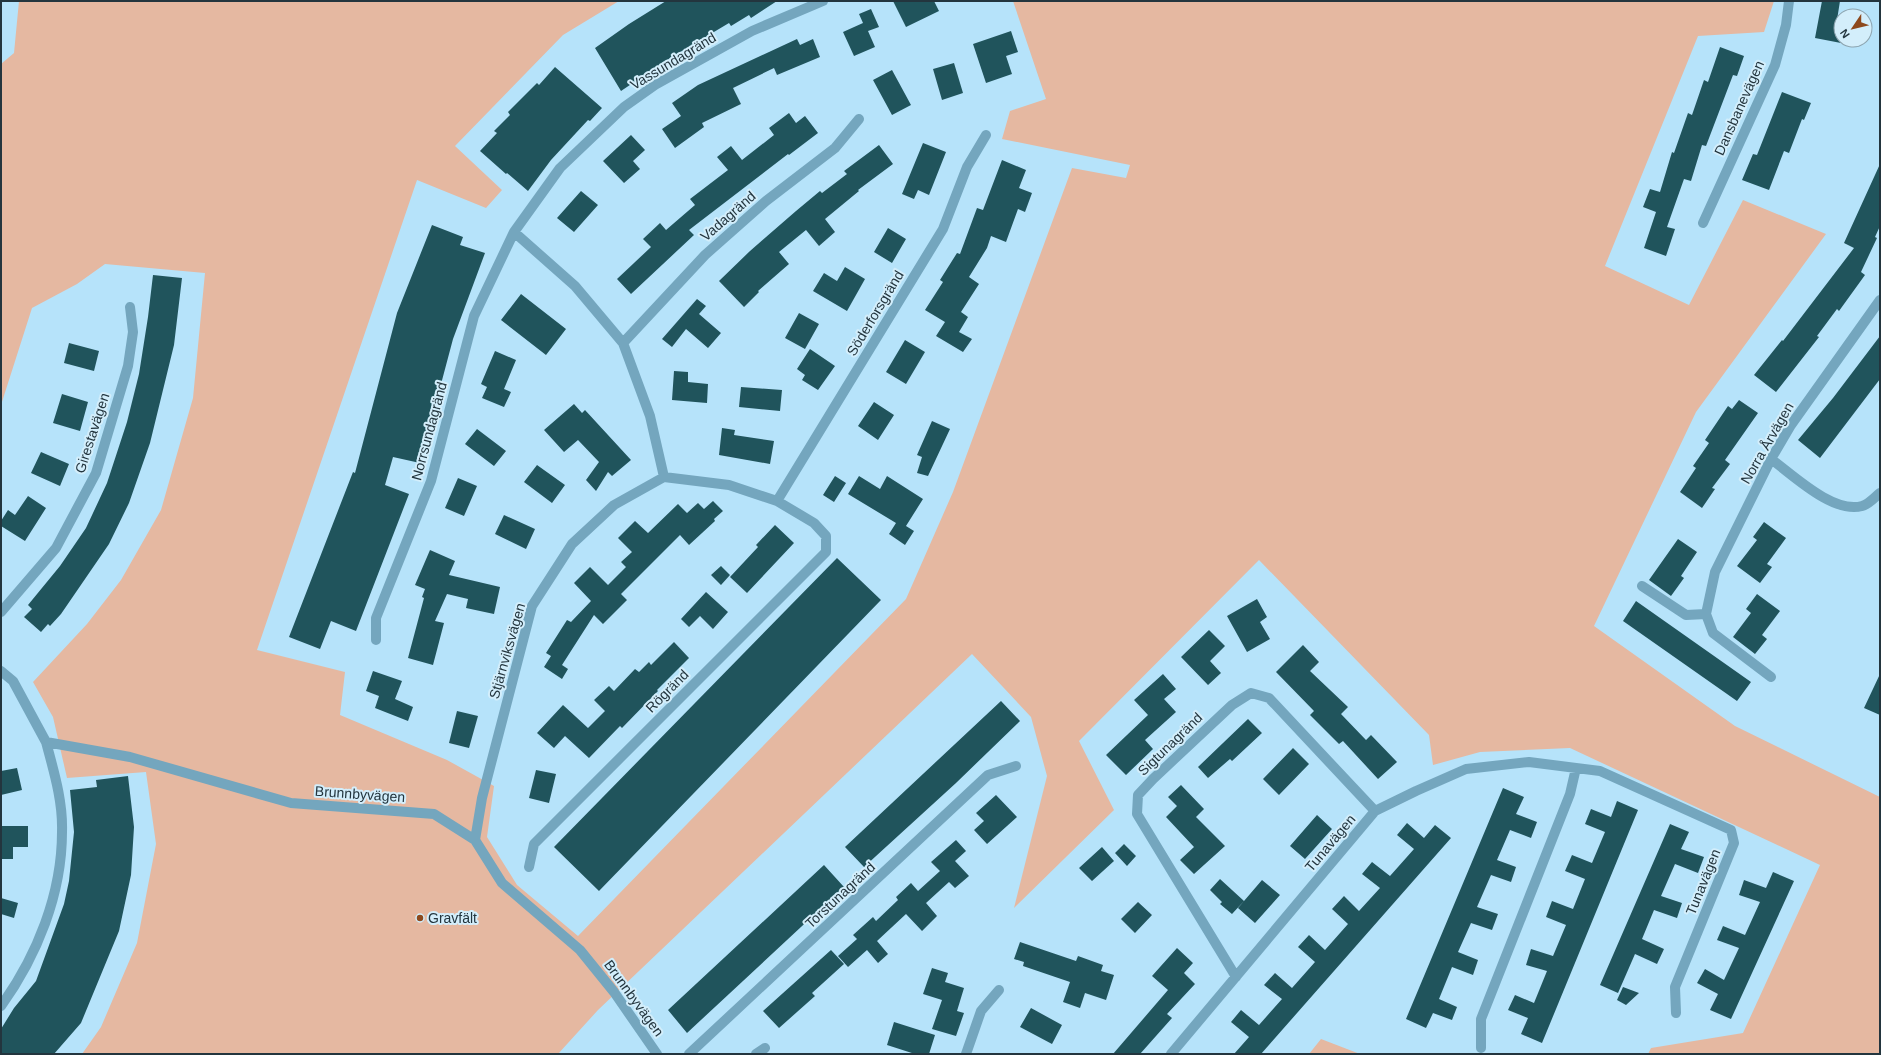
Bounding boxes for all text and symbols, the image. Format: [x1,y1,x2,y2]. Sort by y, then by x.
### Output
north arrow [1833,8,1873,48]
text: N [1838,27,1852,40]
street label: Vassundagränd [627,29,719,93]
street label: Dansbanevägen [1711,58,1767,158]
street label: Vadagränd [697,188,759,244]
street label: Söderforsgränd [843,268,907,358]
street label: Norrsundagränd [408,380,450,482]
street label: Girestavägen [72,391,112,475]
street label: Norra Årvägen [1737,400,1797,486]
street label: Stjärnviksvägen [486,601,528,701]
street label: Rögränd [642,666,692,716]
street label: Sigtunagränd [1134,709,1206,779]
street label: Brunnbyvägen [314,783,406,805]
street label: Tunavägen [1302,811,1358,875]
street label: Tunavägen [1683,847,1723,917]
street label: Torstunagränd [802,859,878,931]
place label: Gravfält [428,910,477,926]
marker: Gravfält [415,913,425,923]
street label: Brunnbyvägen [601,957,667,1039]

